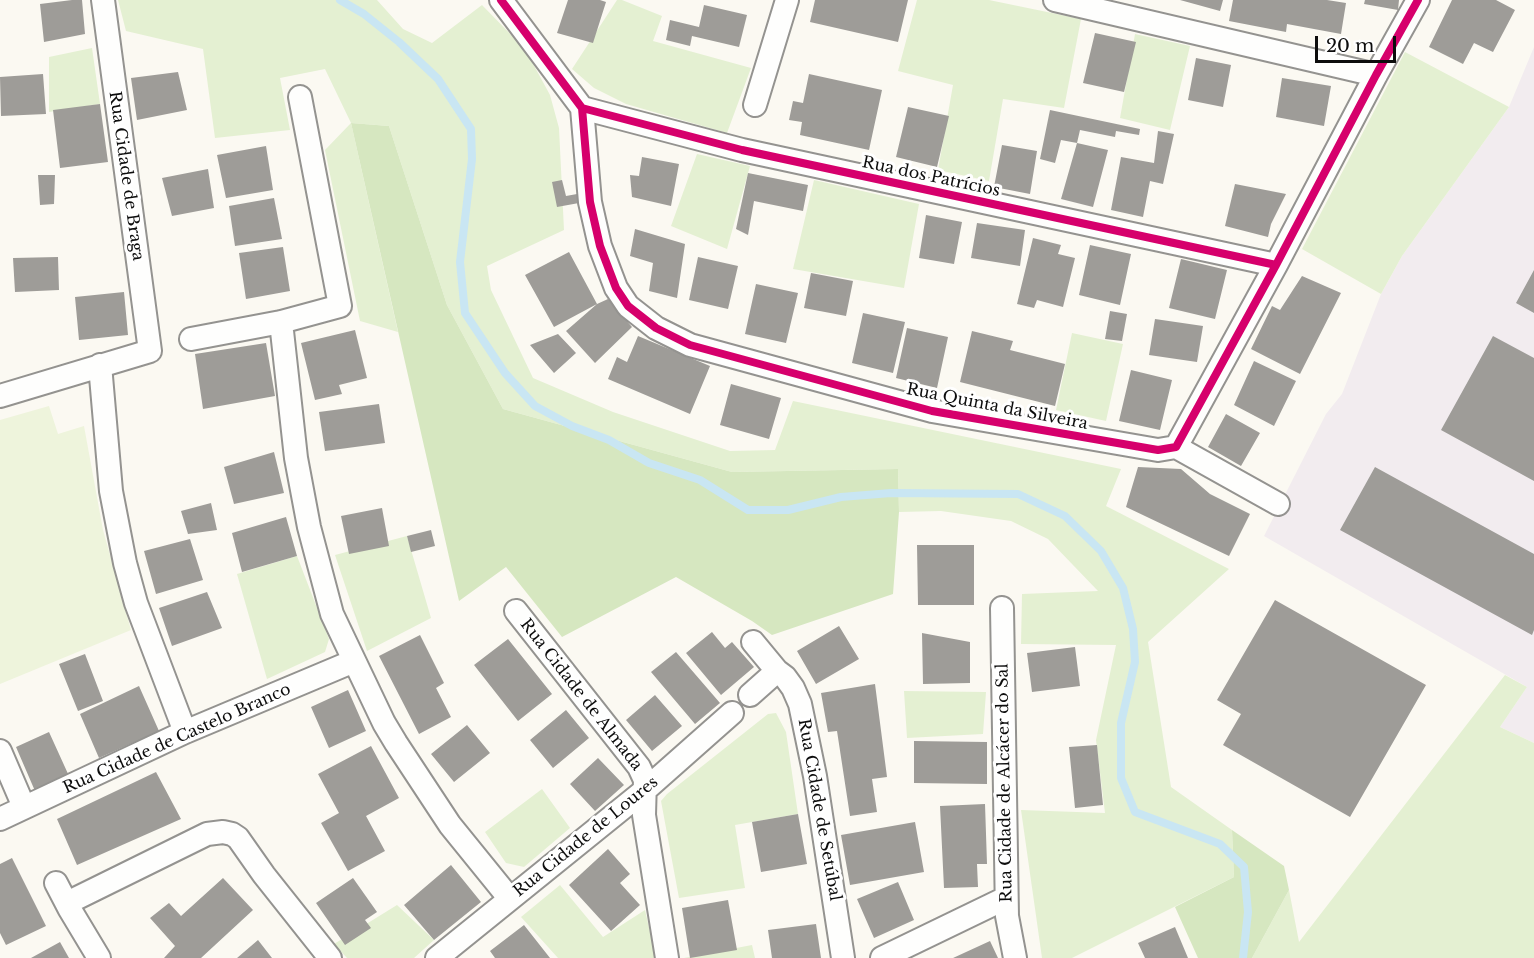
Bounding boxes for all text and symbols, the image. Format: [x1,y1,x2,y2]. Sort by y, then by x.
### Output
scale bar [1318,24,1399,62]
text: 20 m [1326,35,1374,57]
street label: Rua Cidade de Braga [105,90,147,262]
street label: Rua dos Patrícios [860,153,1002,201]
street label: Rua Quinta da Silveira [905,380,1089,434]
street label: Rua Cidade de Almada [516,615,646,775]
street label: Rua Cidade de Alcácer do Sal [993,663,1017,903]
street label: Rua Cidade de Castelo Branco [60,680,294,798]
street label: Rua Cidade de Setúbal [794,717,844,903]
street label: Rua Cidade de Loures [510,773,662,901]

